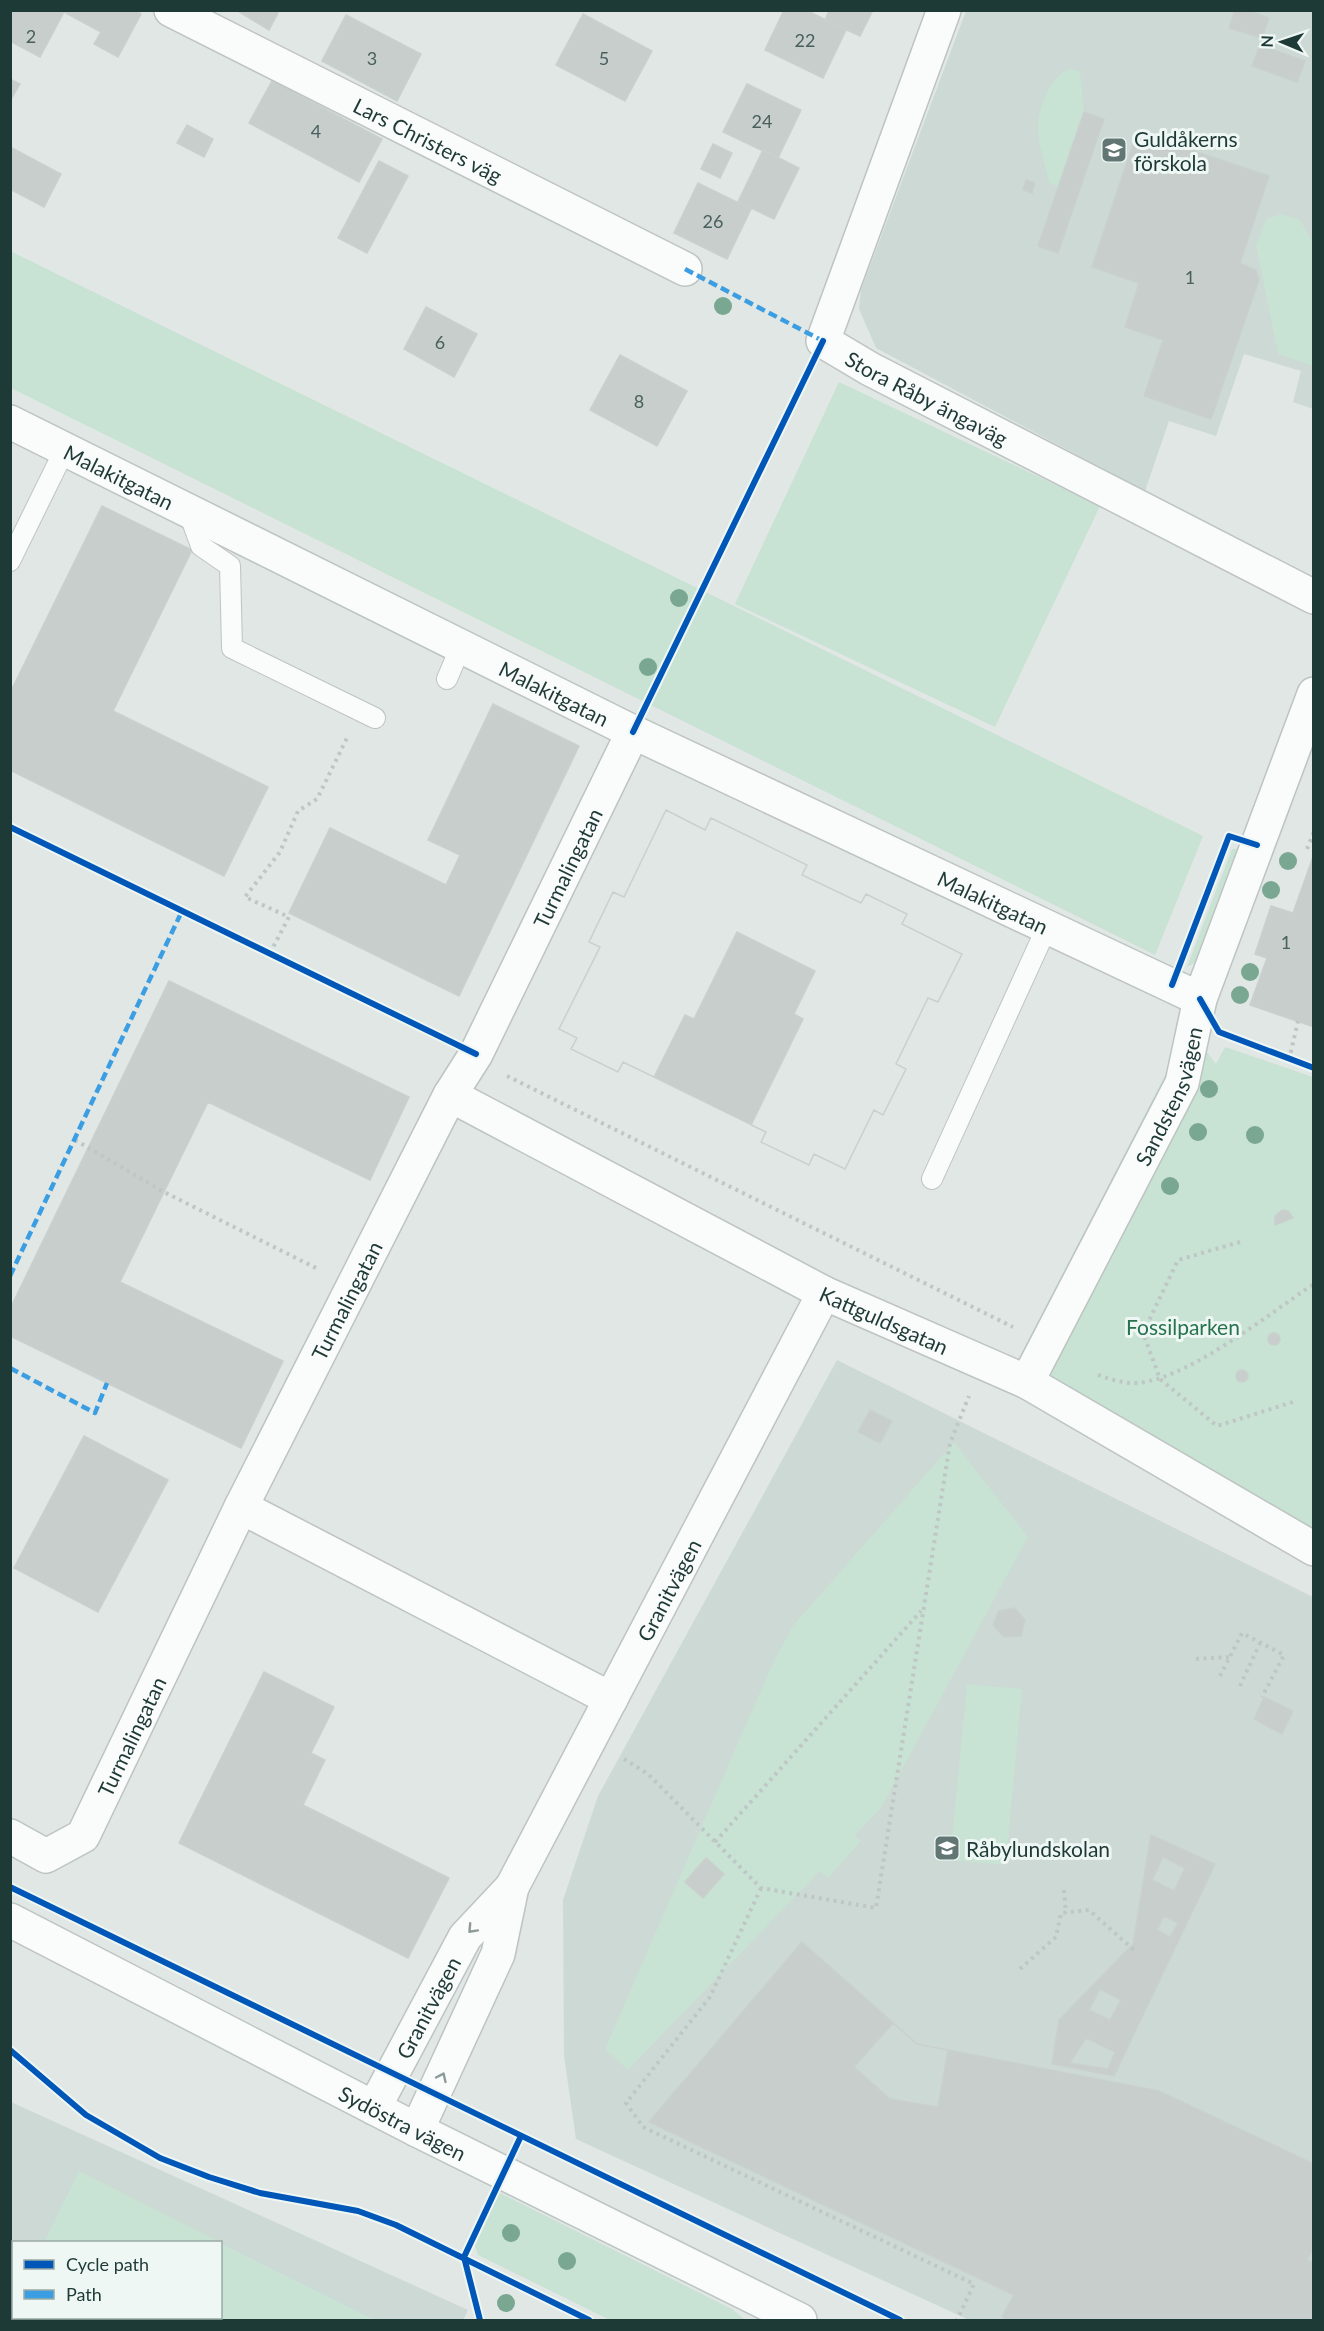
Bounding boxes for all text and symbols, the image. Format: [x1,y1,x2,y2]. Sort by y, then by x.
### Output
north arrow [1252,12,1312,72]
house number: 2 [26,25,36,47]
house number: 22 [795,29,815,51]
text: N [1257,35,1276,48]
house number: 3 [367,47,377,69]
house number: 5 [599,47,609,69]
street label: Lars Christers väg [350,92,507,187]
house number: 24 [752,110,772,132]
house number: 4 [311,120,321,142]
place label: Guldåkerns förskola [1134,126,1238,175]
school or university icon: Guldåkerns förskola [1099,135,1129,165]
house number: 26 [703,210,723,232]
house number: 1 [1185,266,1195,288]
house number: 6 [435,331,445,353]
street label: Stora Råby ängaväg [841,345,1012,450]
house number: 8 [634,390,644,412]
street label: Malakitgatan [60,439,178,514]
street label: Malakitgatan [495,655,613,731]
street label: Turmalingatan [527,804,607,932]
street label: Malakitgatan [934,865,1052,938]
house number: 1 [1281,931,1291,953]
street label: Sandstensvägen [1129,1024,1206,1169]
street label: Turmalingatan [305,1237,386,1364]
street label: Kattguldsgatan [816,1280,952,1359]
park label: Fossilparken [1126,1314,1240,1339]
street label: Granitvägen [631,1534,705,1645]
street label: Turmalingatan [92,1672,170,1800]
school or university icon: Råbylundskolan [932,1833,962,1863]
place label: Råbylundskolan [966,1836,1110,1861]
one-way arrow [469,1922,480,1933]
street label: Granitvägen [390,1952,465,2063]
one-way arrow [434,2072,446,2083]
street label: Sydöstra vägen [335,2080,471,2165]
legend [12,2241,222,2319]
text: Cycle path [66,2253,149,2275]
text: Path [66,2283,102,2305]

